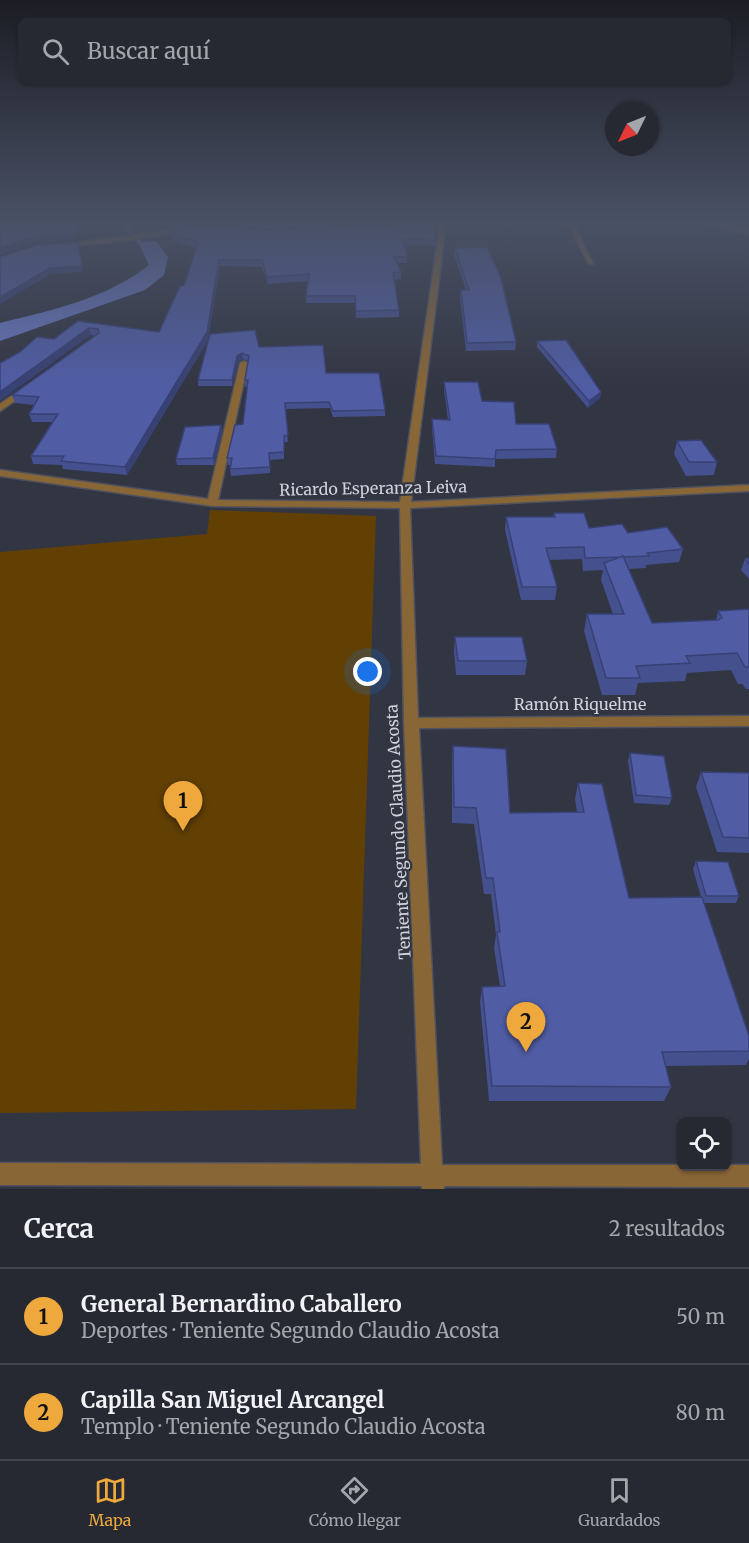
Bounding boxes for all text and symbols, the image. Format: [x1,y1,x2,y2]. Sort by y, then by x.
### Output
search box [18,18,731,84]
icon: search [39,35,72,68]
text: Buscar aquí [87,37,210,65]
north arrow [605,102,659,156]
street label: Ricardo Esperanza Leiva [279,476,467,500]
your location [353,657,382,686]
street label: Ramón Riquelme [514,694,646,714]
street label: Teniente Segundo Claudio Acosta [381,703,415,960]
pin: 1 [164,782,202,831]
pin: 2 [506,1002,546,1052]
map controls [677,1117,731,1171]
button: locate [677,1117,731,1171]
text: Cerca [24,1212,94,1245]
text: 2 resultados [609,1216,725,1241]
text: General Bernardino Caballero [81,1290,402,1318]
text: 1 [39,1304,48,1329]
text: 50 m [676,1304,725,1329]
text: Deportes · Teniente Segundo Claudio Acosta [81,1318,499,1343]
text: Capilla San Miguel Arcangel [81,1386,384,1414]
text: 2 [38,1400,49,1425]
text: 80 m [676,1400,725,1425]
text: Templo · Teniente Segundo Claudio Acosta [81,1414,485,1439]
tab: Mapa [89,1474,131,1530]
tab: Cómo llegar [309,1474,401,1530]
tab: Guardados [578,1474,660,1530]

